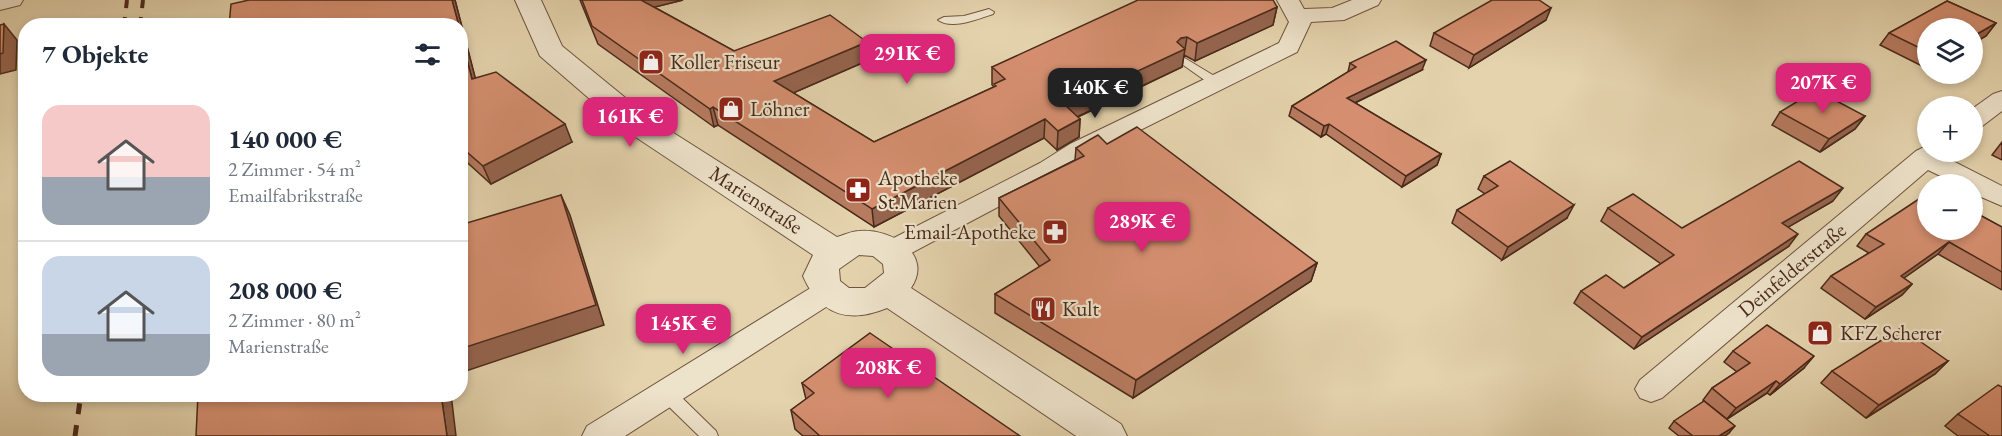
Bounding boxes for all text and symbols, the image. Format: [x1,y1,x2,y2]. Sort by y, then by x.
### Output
map controls [1917,18,1983,240]
button: layers [1917,18,1983,84]
pin: 291K € [858,34,956,85]
text: 7 Objekte [42,37,148,71]
icon: filters [411,38,444,71]
text: 291K € [874,40,940,66]
shop icon: Koller Friseur [636,47,666,77]
place label: Koller Friseur [670,48,780,75]
pin: 207K € [1774,63,1872,114]
pin: 140K € [1046,68,1144,119]
text: 207K € [1790,69,1856,95]
text: 140K € [1062,74,1128,100]
shop icon: Löhner [716,94,746,124]
place label: Löhner [750,95,809,122]
button: + [1917,96,1983,162]
pin: 161K € [581,97,679,148]
text: 161K € [597,103,663,129]
text: 140 000 € [228,122,342,156]
icon: home [90,129,162,201]
text: 2 Zimmer · 54 m² [228,156,361,182]
street label: Marienstraße [705,159,808,240]
place label: Apotheke St.Marien [877,164,958,215]
button: − [1917,174,1983,240]
pharmacy icon: Apotheke St.Marien [843,175,873,205]
text: Emailfabrikstraße [228,182,363,208]
pin: 289K € [1093,202,1191,253]
text: 289K € [1109,208,1175,234]
pharmacy icon: Email-Apotheke [1040,217,1070,247]
street label: Deinfelderstraße [1732,217,1851,323]
place label: Email-Apotheke [904,218,1036,245]
text: 208 000 € [228,273,342,307]
icon: home [90,280,162,352]
restaurant icon: Kult [1028,294,1058,324]
place label: Kult [1062,295,1099,322]
pin: 145K € [634,304,732,355]
text: 2 Zimmer · 80 m² [228,307,361,333]
text: 145K € [650,310,716,336]
shop icon: KFZ Scherer [1805,318,1835,348]
place label: KFZ Scherer [1840,319,1941,346]
text: Marienstraße [228,333,329,359]
pin: 208K € [839,348,937,399]
text: 208K € [855,354,921,380]

